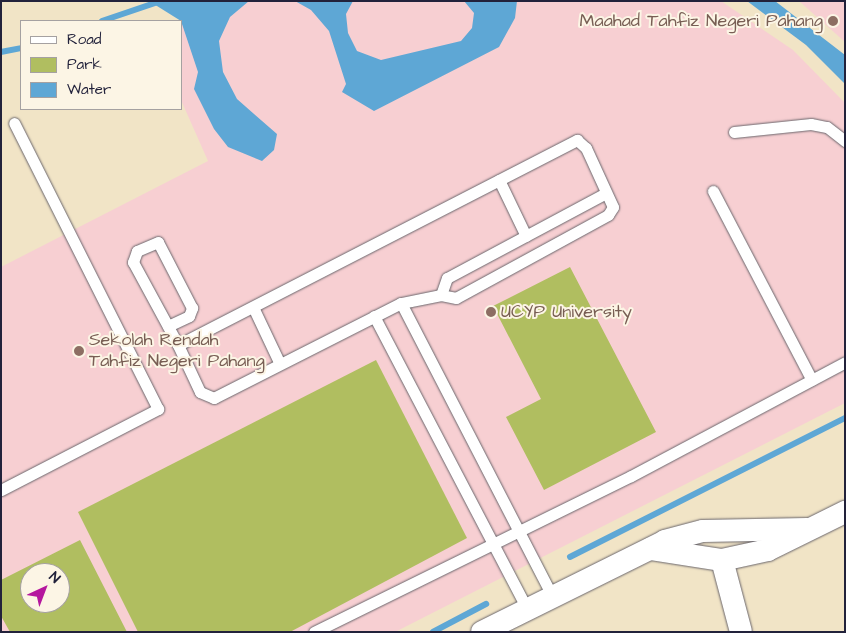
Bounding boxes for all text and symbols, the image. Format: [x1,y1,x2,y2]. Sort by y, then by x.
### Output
place label: Maahad Tahfiz Negeri Pahang [580,10,823,32]
marker: Maahad Tahfiz Negeri Pahang [827,15,839,27]
legend [20,20,182,110]
text: Road [67,29,101,50]
text: Park [67,54,102,75]
text: Water [67,79,111,100]
place label: UCYP University [501,301,632,323]
marker: UCYP University [485,306,497,318]
place label: Sekolah Rendah Tahfiz Negeri Pahang [89,330,265,372]
marker: Sekolah Rendah Tahfiz Negeri Pahang [73,345,85,357]
north arrow [20,563,70,613]
text: N [45,567,65,588]

